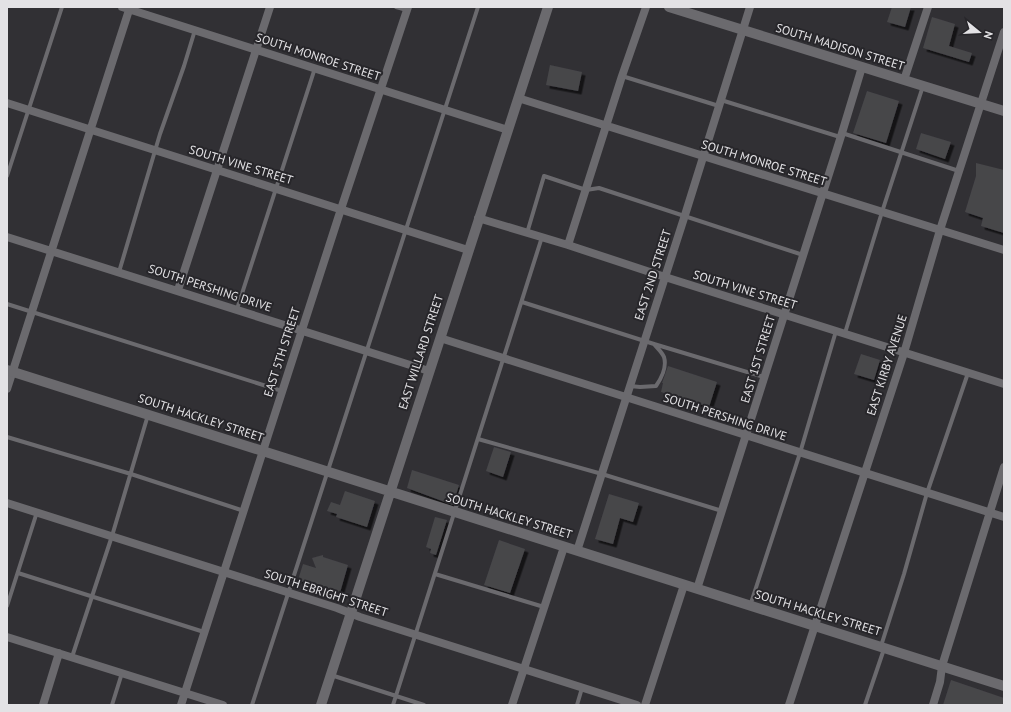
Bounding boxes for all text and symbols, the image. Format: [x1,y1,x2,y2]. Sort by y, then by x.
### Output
north arrow [959,12,999,52]
street label: SOUTH MADISON STREET [774,20,907,73]
street label: SOUTH MONROE STREET [254,29,383,84]
text: N [981,29,996,41]
street label: SOUTH MONROE STREET [700,136,829,189]
street label: SOUTH VINE STREET [187,142,295,188]
street label: EAST 2ND STREET [631,227,674,322]
street label: SOUTH PERSHING DRIVE [147,260,274,315]
street label: SOUTH VINE STREET [691,267,799,313]
street label: EAST WILLARD STREET [395,292,446,411]
street label: EAST 5TH STREET [260,305,303,399]
street label: EAST KIRBY AVENUE [863,312,910,417]
street label: EAST 1ST STREET [737,313,778,405]
street label: SOUTH PERSHING DRIVE [662,389,789,444]
street label: SOUTH HACKLEY STREET [136,390,266,445]
street label: SOUTH HACKLEY STREET [444,489,574,542]
street label: SOUTH EBRIGHT STREET [263,565,390,620]
street label: SOUTH HACKLEY STREET [753,586,883,639]

